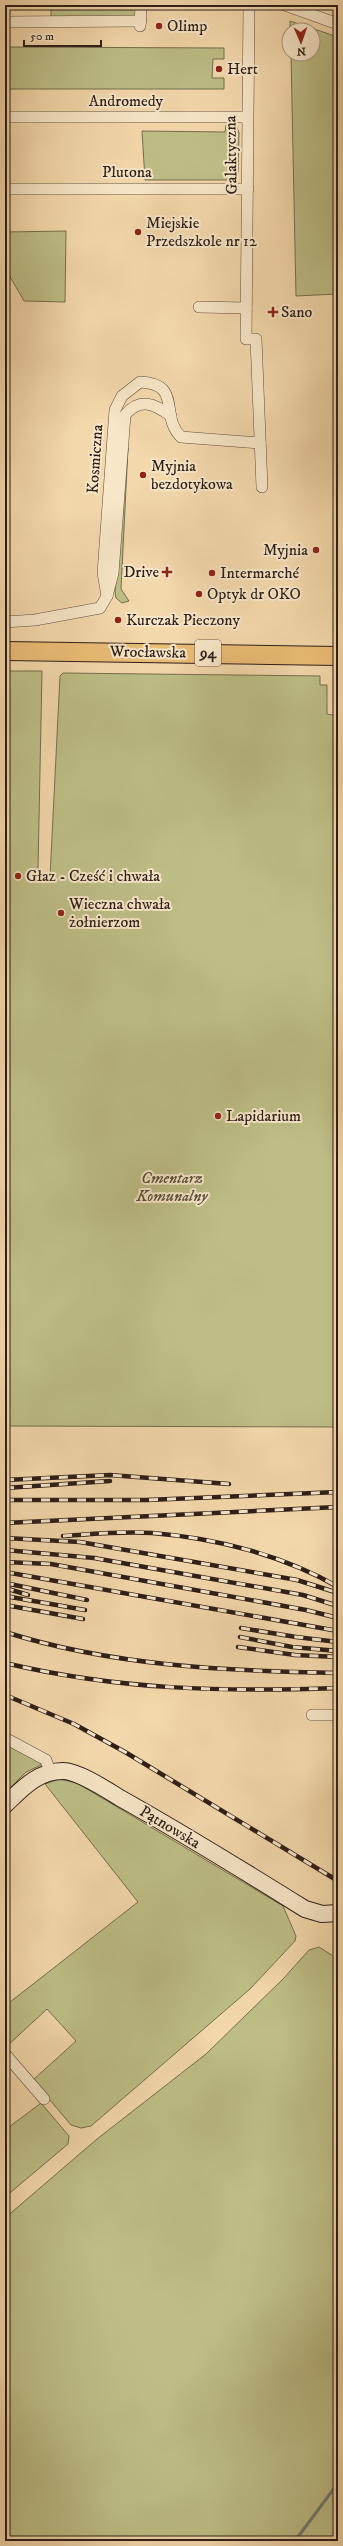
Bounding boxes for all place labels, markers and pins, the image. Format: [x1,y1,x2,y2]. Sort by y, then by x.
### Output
place label: Olimp [167,16,207,36]
marker: Olimp [154,21,164,31]
place label: Hert [227,59,258,79]
marker: Hert [214,64,224,74]
place label: Miejskie Przedszkole nr 12 [146,213,257,251]
marker: Miejskie Przedszkole nr 12 [133,227,143,237]
place label: Sano [281,302,312,322]
marker: Sano [268,307,278,317]
place label: Myjnia bezdotykowa [151,456,233,494]
marker: Myjnia bezdotykowa [138,470,148,480]
place label: Myjnia [263,540,308,560]
marker: Myjnia [311,545,321,555]
place label: Drive [123,562,159,582]
place label: Intermarché [220,563,300,583]
marker: Drive [162,567,172,577]
marker: Intermarché [207,568,217,578]
place label: Optyk dr OKO [207,584,301,604]
marker: Optyk dr OKO [194,589,204,599]
place label: Kurczak Pieczony [126,610,241,630]
marker: Kurczak Pieczony [113,615,123,625]
place label: Głaz - Cześć i chwała [26,866,160,886]
marker: Głaz - Cześć i chwała [13,871,23,881]
place label: Wieczna chwała żołnierzom [68,894,171,932]
marker: Wieczna chwała żołnierzom [56,908,66,918]
place label: Lapidarium [226,1106,301,1126]
marker: Lapidarium [213,1111,223,1121]

